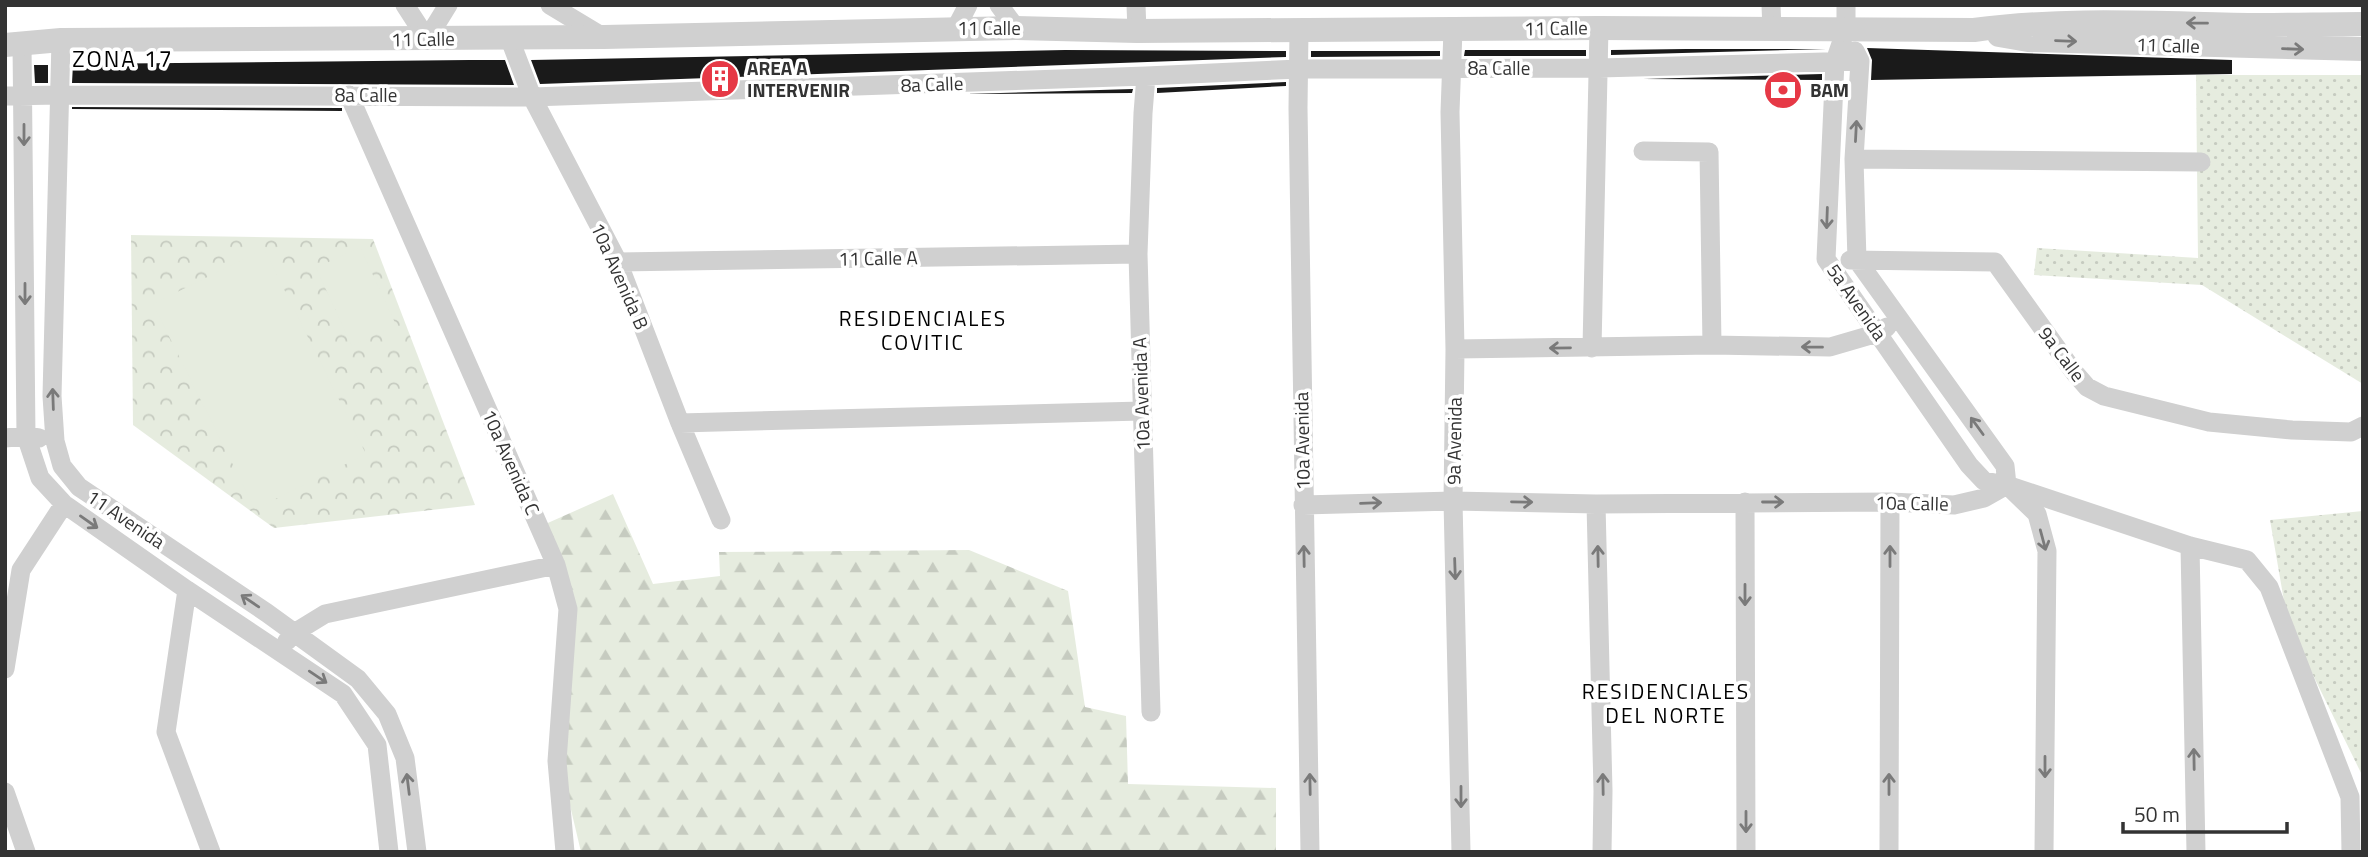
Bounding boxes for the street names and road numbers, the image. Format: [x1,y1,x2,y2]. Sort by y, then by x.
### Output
street label: 11 Calle [1524,12,1588,43]
street label: 11 Calle [957,13,1021,42]
street label: 11 Calle [391,23,455,54]
street label: 11 Calle [2136,29,2200,60]
street label: 8a Calle [1468,53,1530,82]
street label: 8a Calle [900,68,964,99]
street label: 8a Calle [335,80,397,109]
street label: 10a Avenida B [584,218,657,334]
street label: 11 Calle A [838,242,918,273]
street label: 5a Avenida [1820,257,1895,346]
street label: 9a Calle [2032,320,2093,387]
street label: 10a Avenida A [1124,337,1157,451]
street label: 10a Avenida [1286,391,1317,490]
street label: 9a Avenida [1438,396,1469,485]
street label: 10a Avenida C [475,404,548,519]
street label: 11 Avenida [81,482,172,556]
street label: 10a Calle [1875,487,1949,518]

